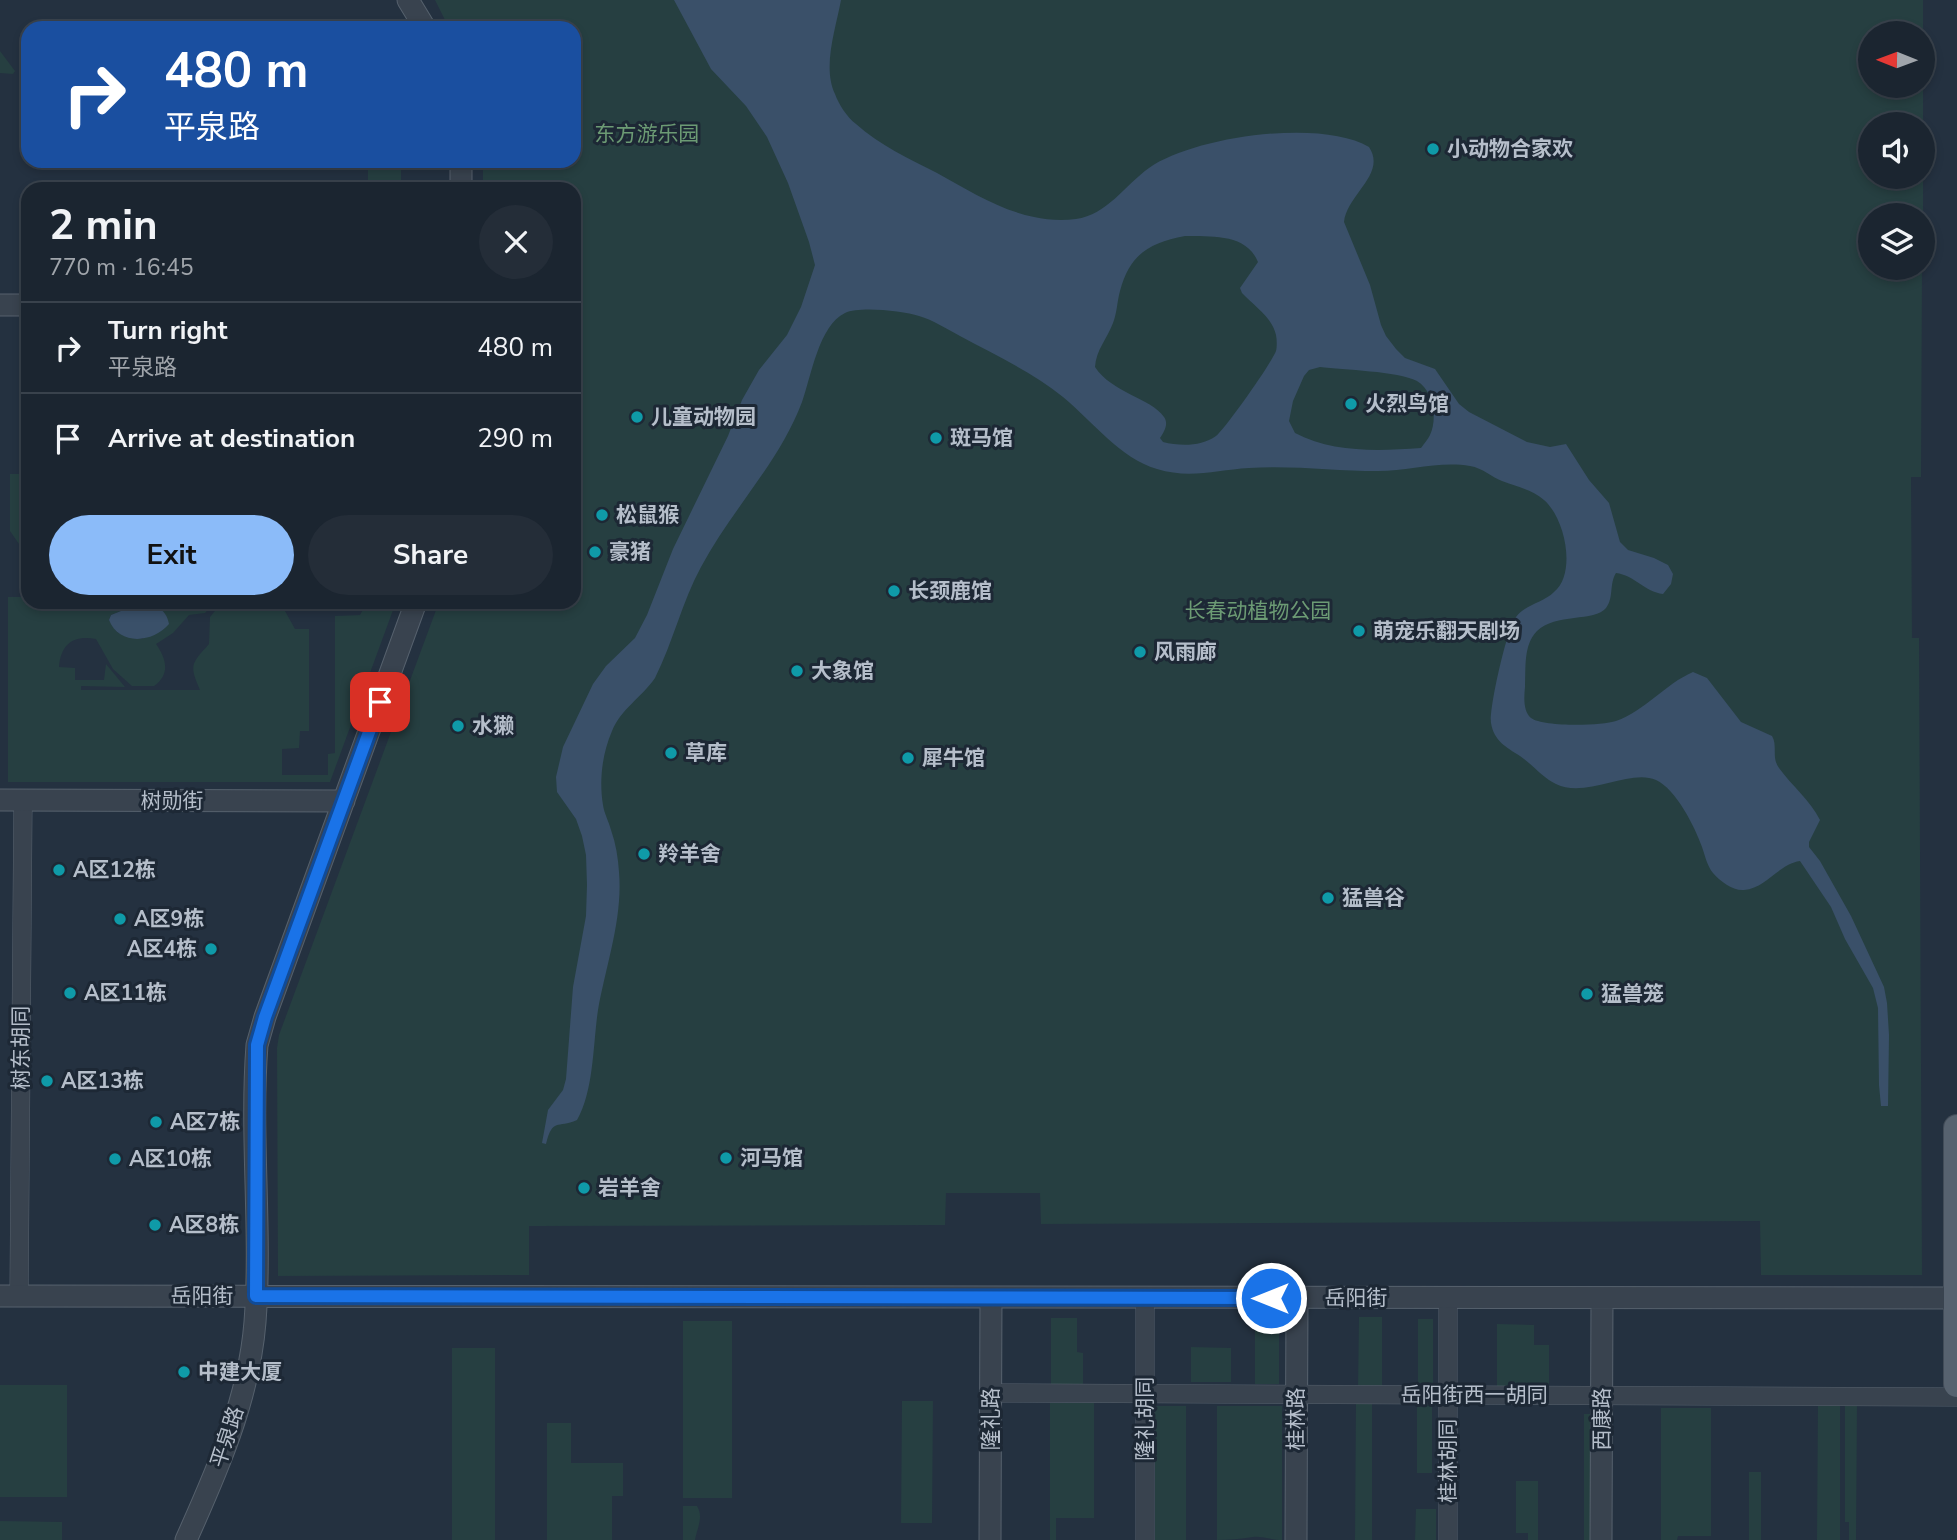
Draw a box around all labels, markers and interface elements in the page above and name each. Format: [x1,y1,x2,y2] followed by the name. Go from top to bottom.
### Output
[1858,21,1936,98] north arrow
[1858,21,1935,280] map controls
[164,37,308,104] text: 480 m
[49,49,140,140] icon: right
[164,106,260,149] text: 平泉路
[1858,112,1935,189] button: sound
[595,120,700,148] park label: 东方游乐园
[1447,135,1573,163] place label: 小动物合家欢
[1425,141,1441,157] marker: 小动物合家欢
[49,197,158,254] text: 2 min
[1858,203,1935,280] button: layers
[479,205,553,279] button: close
[49,252,194,283] text: 770 m · 16:45
[108,313,227,348] text: Turn right
[49,329,87,367] icon: right
[477,330,553,365] text: 480 m
[108,352,177,383] text: 平泉路
[1365,390,1449,418] place label: 火烈鸟馆
[1343,396,1359,412] marker: 火烈鸟馆
[651,403,756,431] place label: 儿童动物园
[629,409,645,425] marker: 儿童动物园
[49,420,87,458] icon: arrive
[108,421,355,456] text: Arrive at destination
[477,421,553,456] text: 290 m
[950,424,1013,452] place label: 斑马馆
[928,430,944,446] marker: 斑马馆
[616,501,679,529] place label: 松鼠猴
[594,507,610,523] marker: 松鼠猴
[49,515,294,595] button: Exit
[308,515,553,595] button: Share
[609,538,651,566] place label: 豪猪
[587,544,603,560] marker: 豪猪
[908,577,992,605] place label: 长颈鹿馆
[886,583,902,599] marker: 长颈鹿馆
[1185,597,1332,625] park label: 长春动植物公园
[1373,617,1520,645] place label: 萌宠乐翻天剧场
[1351,623,1367,639] marker: 萌宠乐翻天剧场
[1154,638,1217,666] place label: 风雨廊
[1132,644,1148,660] marker: 风雨廊
[811,657,874,685] place label: 大象馆
[789,663,805,679] marker: 大象馆
[350,672,410,732] pin
[361,683,399,721] icon: arrive
[472,712,514,740] place label: 水獭
[450,718,466,734] marker: 水獭
[685,739,727,767] place label: 草库
[922,744,985,772] place label: 犀牛馆
[663,745,679,761] marker: 草库
[900,750,916,766] marker: 犀牛馆
[141,787,204,815] street label: 树勋街
[658,840,721,868] place label: 羚羊舍
[636,846,652,862] marker: 羚羊舍
[73,856,156,884] place label: A区12栋
[51,862,67,878] marker: A区12栋
[1342,884,1405,912] place label: 猛兽谷
[1320,890,1336,906] marker: 猛兽谷
[134,905,204,933] place label: A区9栋
[112,911,128,927] marker: A区9栋
[127,935,197,963] place label: A区4栋
[203,941,219,957] marker: A区4栋
[84,979,167,1007] place label: A区11栋
[1601,980,1664,1008] place label: 猛兽笼
[62,985,78,1001] marker: A区11栋
[1579,986,1595,1002] marker: 猛兽笼
[7,1006,35,1090] street label: 树东胡同
[61,1067,144,1095] place label: A区13栋
[39,1073,55,1089] marker: A区13栋
[170,1108,240,1136] place label: A区7栋
[148,1114,164,1130] marker: A区7栋
[740,1144,803,1172] place label: 河马馆
[129,1145,212,1173] place label: A区10栋
[718,1150,734,1166] marker: 河马馆
[107,1151,123,1167] marker: A区10栋
[598,1174,661,1202] place label: 岩羊舍
[576,1180,592,1196] marker: 岩羊舍
[169,1211,239,1239] place label: A区8栋
[147,1217,163,1233] marker: A区8栋
[1234,1261,1308,1335] position arrow
[171,1282,234,1310] street label: 岳阳街
[1325,1284,1388,1312] street label: 岳阳街
[198,1358,282,1386] place label: 中建大厦
[176,1364,192,1380] marker: 中建大厦
[1131,1377,1159,1461] street label: 隆礼胡同
[1401,1381,1548,1409] street label: 岳阳街西一胡同
[977,1388,1005,1451] street label: 隆礼路
[1282,1388,1310,1451] street label: 桂林路
[1588,1388,1616,1451] street label: 西康路
[204,1403,250,1471] street label: 平泉路
[1434,1419,1462,1503] street label: 桂林胡同

